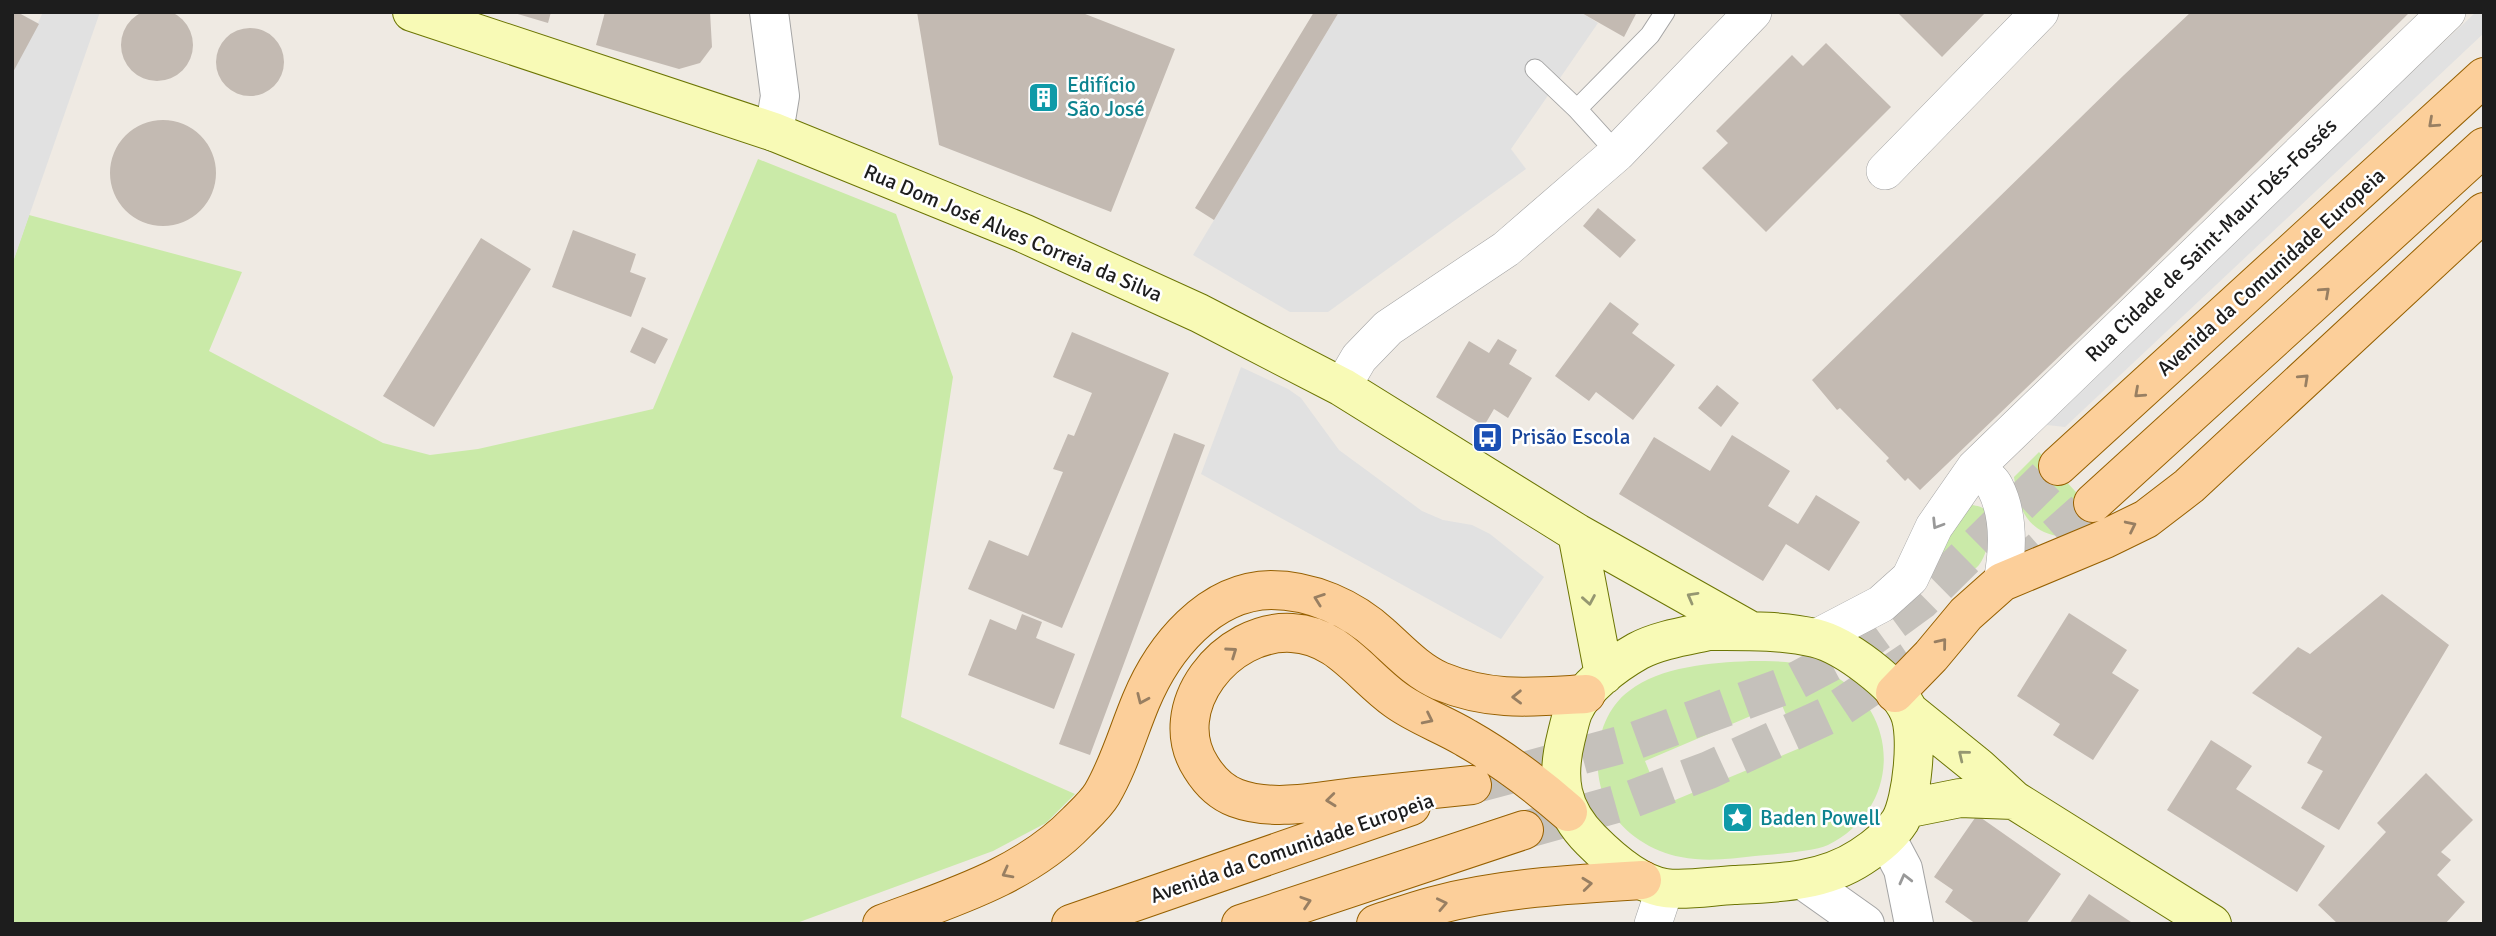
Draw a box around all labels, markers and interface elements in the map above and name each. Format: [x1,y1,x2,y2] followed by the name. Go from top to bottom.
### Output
[1067,72,1145,122] place label: Edifício São José
[1027,80,1061,114] building icon: Edifício São José
[2080,113,2342,367] street label: Rua Cidade de Saint-Maur-Dés-Fossés
[2428,115,2441,127] one-way arrow
[860,158,1166,308] street label: Rua Dom José Alves Correia da Silva
[2151,163,2391,381] street label: Avenida da Comunidade Europeia
[2317,288,2330,301] one-way arrow
[2296,375,2309,387] one-way arrow
[2134,384,2147,397] one-way arrow
[1471,420,1505,454] bus stop icon: Prisão Escola
[1511,424,1630,450] place label: Prisão Escola
[1932,517,1945,530] one-way arrow
[2124,520,2136,534] one-way arrow
[1687,592,1699,605] one-way arrow
[1313,593,1325,607] one-way arrow
[1581,594,1596,606] one-way arrow
[1933,639,1946,651] one-way arrow
[1224,648,1237,660] one-way arrow
[1512,689,1522,705] one-way arrow
[1137,693,1151,705] one-way arrow
[1421,711,1433,725] one-way arrow
[1959,750,1971,763] one-way arrow
[1147,787,1437,909] street label: Avenida da Comunidade Europeia
[1325,792,1336,807] one-way arrow
[1720,801,1754,835] place icon: Baden Powell
[1760,805,1881,831] place label: Baden Powell
[1002,865,1014,879] one-way arrow
[1899,873,1914,885] one-way arrow
[1581,876,1593,891] one-way arrow
[1299,896,1311,910] one-way arrow
[1435,898,1447,913] one-way arrow

